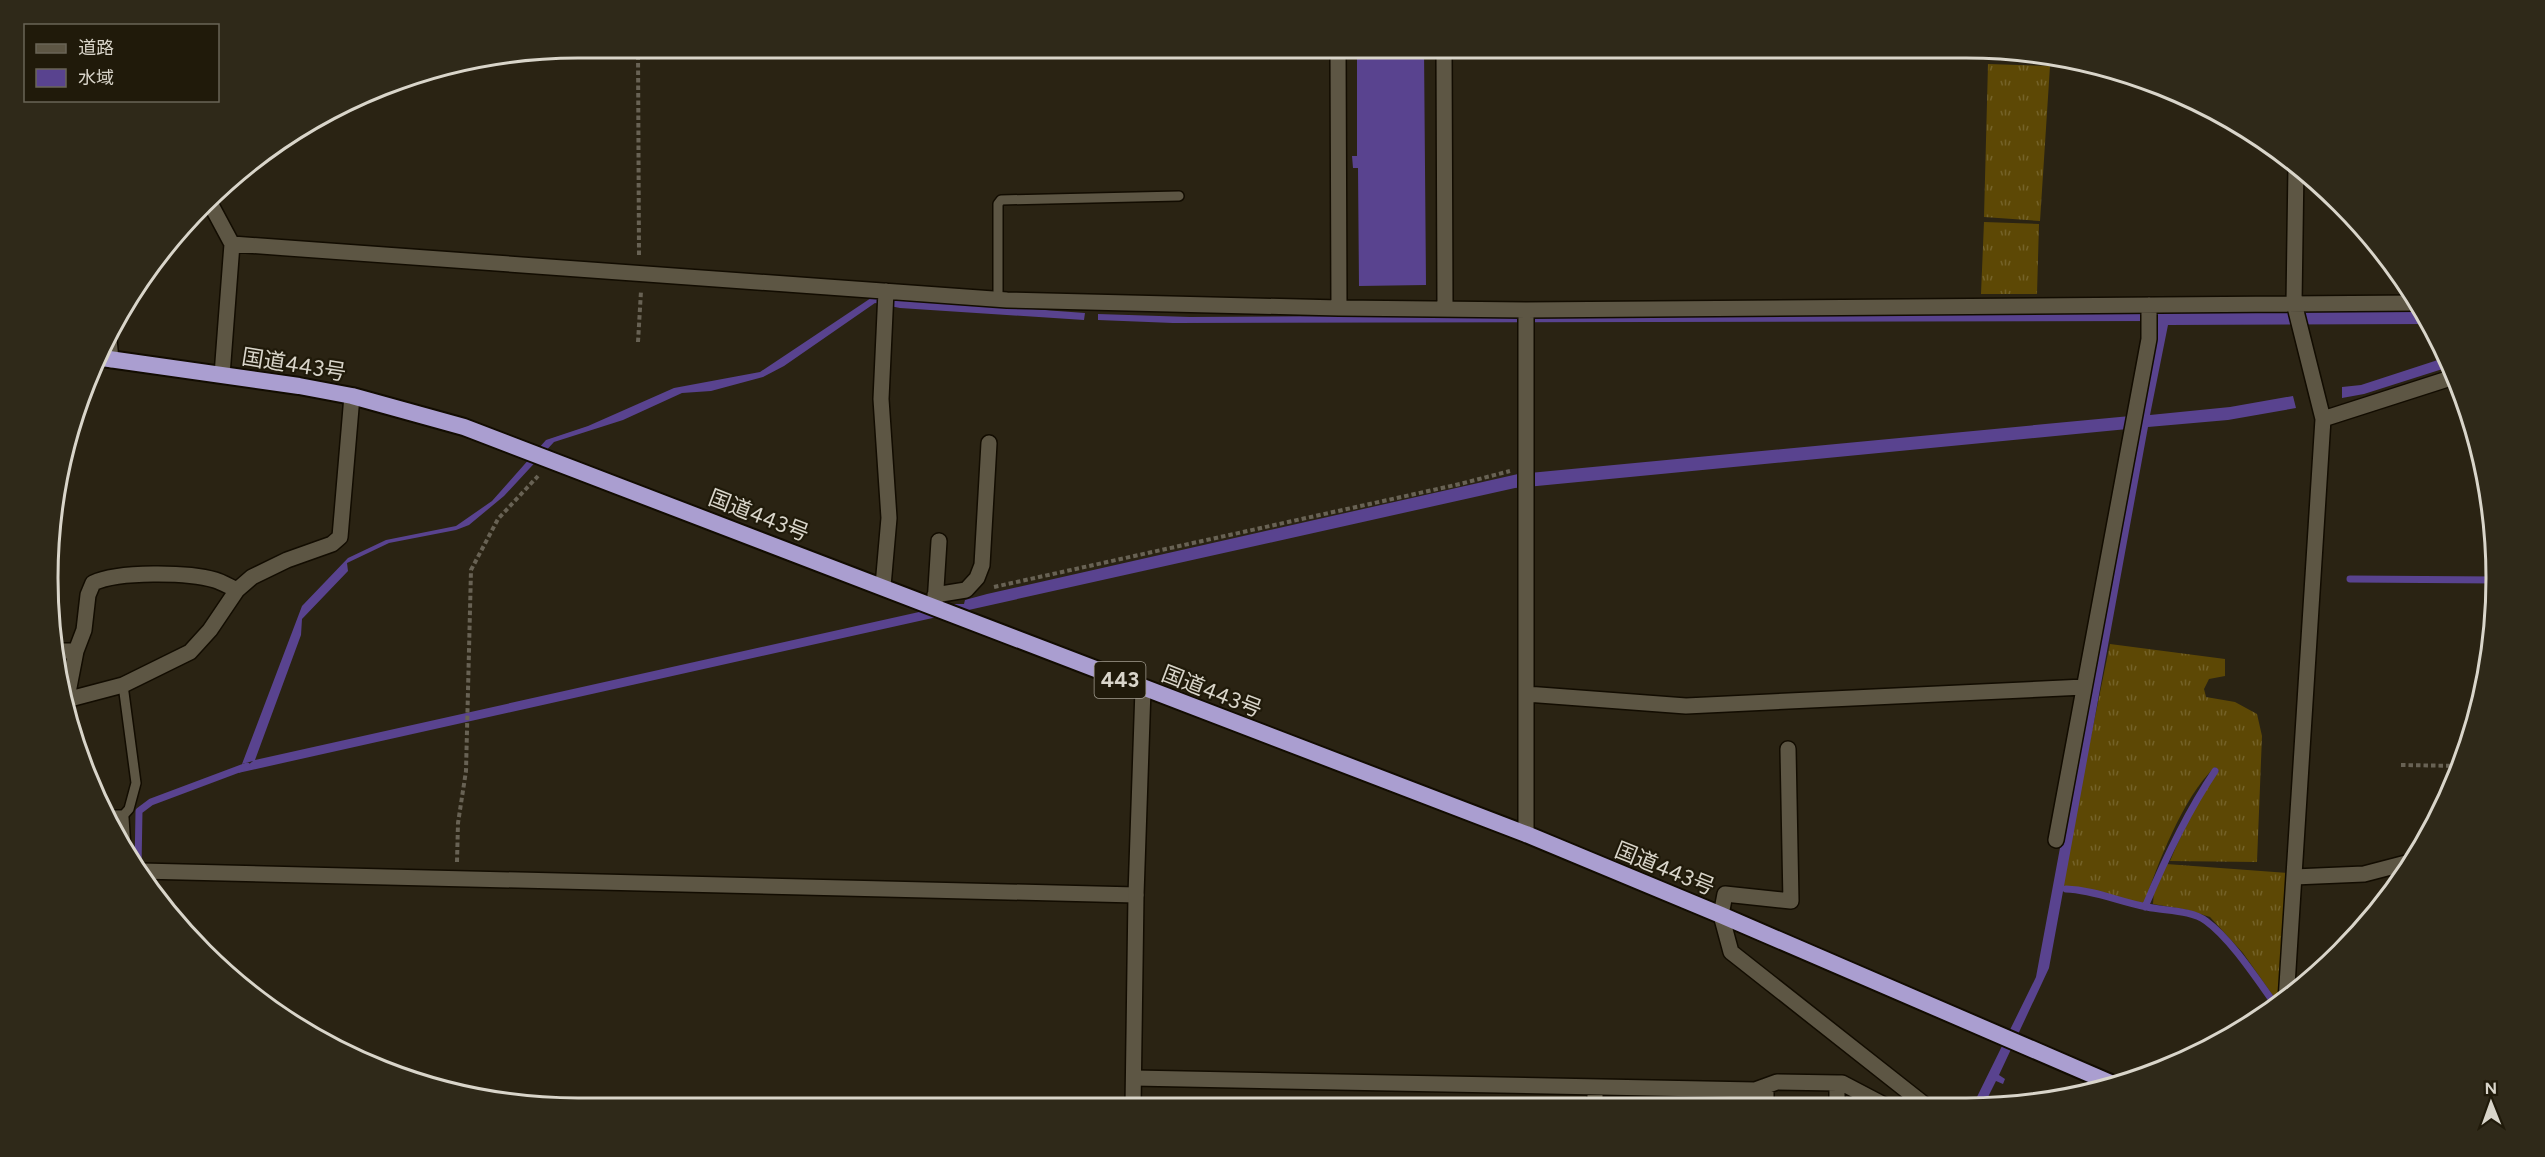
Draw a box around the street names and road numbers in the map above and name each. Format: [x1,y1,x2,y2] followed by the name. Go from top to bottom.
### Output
[240,343,348,386] street label: 国道443号
[705,484,813,547] street label: 国道443号
[1158,660,1266,723] street label: 国道443号
[1094,662,1146,698] road number: 443
[1611,836,1719,901] street label: 国道443号

